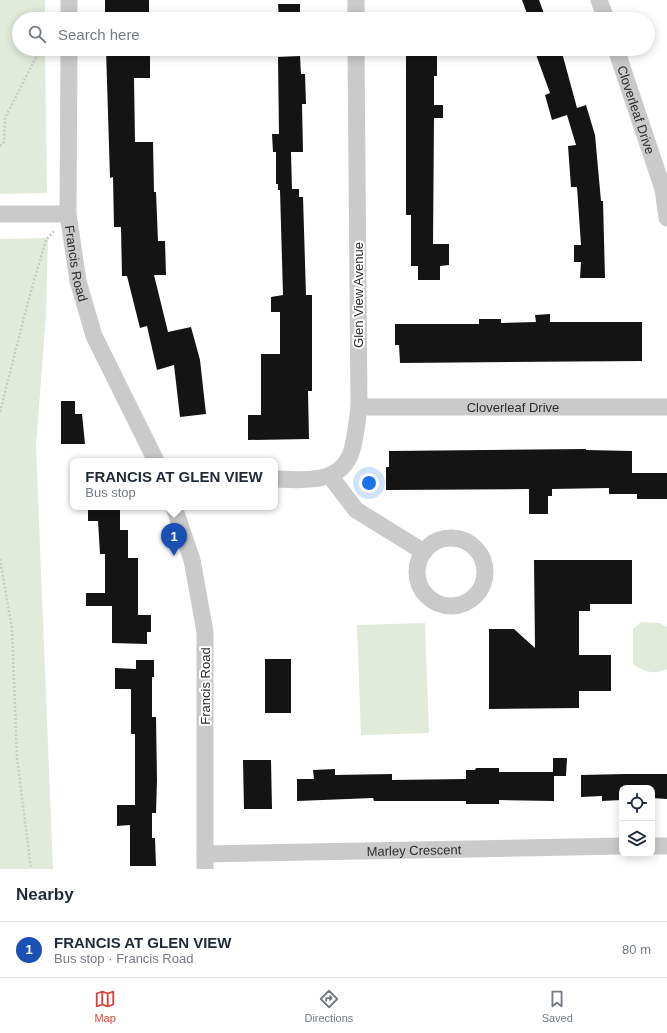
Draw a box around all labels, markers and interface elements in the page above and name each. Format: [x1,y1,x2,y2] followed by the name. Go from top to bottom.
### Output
[12,12,655,56] search box
[26,23,48,45] icon: search
[58,26,140,43] text: Search here
[615,63,658,156] street label: Cloverleaf Drive
[62,224,91,303] street label: Francis Road
[351,242,366,348] street label: Glen View Avenue
[467,400,559,415] street label: Cloverleaf Drive
[70,458,278,510] popup
[85,468,263,485] text: FRANCIS AT GLEN VIEW
[359,473,379,493] your location
[85,485,136,500] text: Bus stop
[161,523,187,556] pin: 1
[198,647,213,725] street label: Francis Road
[619,785,655,857] map controls
[619,785,655,821] button: locate
[619,821,655,857] button: layers
[366,842,462,858] street label: Marley Crescent
[16,885,74,904] text: Nearby
[54,934,232,951] text: FRANCIS AT GLEN VIEW
[25,942,33,957] text: 1
[622,942,651,957] text: 80 m
[54,951,193,966] text: Bus stop · Francis Road
[94,988,116,1024] tab: Map
[304,988,353,1024] tab: Directions
[542,988,573,1024] tab: Saved

